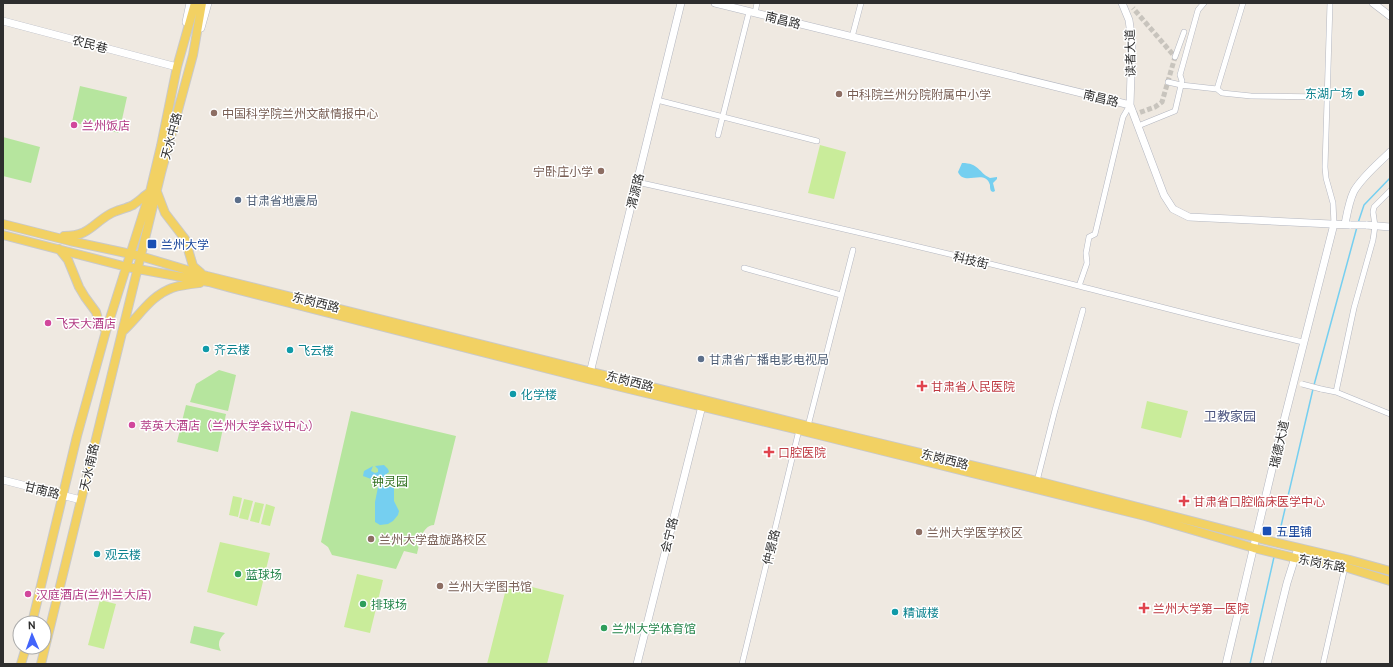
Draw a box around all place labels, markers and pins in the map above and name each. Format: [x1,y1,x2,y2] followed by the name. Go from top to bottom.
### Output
[1305,86,1353,101] place label: 东湖广场
[847,87,991,102] place label: 中科院兰州分院附属中小学
[1356,88,1366,98] marker: 东湖广场
[834,89,844,99] marker: 中科院兰州分院附属中小学
[222,106,378,121] place label: 中国科学院兰州文献情报中心
[209,108,219,118] marker: 中国科学院兰州文献情报中心
[82,118,130,133] place label: 兰州饭店
[69,120,79,130] marker: 兰州饭店
[533,164,593,179] place label: 宁卧庄小学
[596,166,606,176] marker: 宁卧庄小学
[246,193,318,208] place label: 甘肃省地震局
[233,195,243,205] marker: 甘肃省地震局
[161,237,209,252] place label: 兰州大学
[146,238,158,250] marker: 兰州大学
[56,316,116,331] place label: 飞天大酒店
[43,318,53,328] marker: 飞天大酒店
[214,342,250,357] place label: 齐云楼
[298,343,334,358] place label: 飞云楼
[201,344,211,354] marker: 齐云楼
[285,345,295,355] marker: 飞云楼
[709,352,829,367] place label: 甘肃省广播电影电视局
[696,354,706,364] marker: 甘肃省广播电影电视局
[931,379,1015,394] place label: 甘肃省人民医院
[916,380,928,392] marker: 甘肃省人民医院
[521,387,557,402] place label: 化学楼
[508,389,518,399] marker: 化学楼
[140,418,320,433] place label: 萃英大酒店（兰州大学会议中心）
[127,420,137,430] marker: 萃英大酒店（兰州大学会议中心）
[778,445,826,460] place label: 口腔医院
[763,446,775,458] marker: 口腔医院
[1193,494,1325,509] place label: 甘肃省口腔临床医学中心
[1178,495,1190,507] marker: 甘肃省口腔临床医学中心
[1276,524,1312,539] place label: 五里铺
[927,525,1023,540] place label: 兰州大学医学校区
[1261,525,1273,537] marker: 五里铺
[914,527,924,537] marker: 兰州大学医学校区
[379,532,487,547] place label: 兰州大学盘旋路校区
[366,534,376,544] marker: 兰州大学盘旋路校区
[105,547,141,562] place label: 观云楼
[92,549,102,559] marker: 观云楼
[246,567,282,582] place label: 蓝球场
[233,569,243,579] marker: 蓝球场
[448,579,532,594] place label: 兰州大学图书馆
[435,581,445,591] marker: 兰州大学图书馆
[36,587,152,602] place label: 汉庭酒店(兰州兰大店)
[23,589,33,599] marker: 汉庭酒店(兰州兰大店)
[371,597,407,612] place label: 排球场
[358,599,368,609] marker: 排球场
[1153,601,1249,616] place label: 兰州大学第一医院
[1138,602,1150,614] marker: 兰州大学第一医院
[903,605,939,620] place label: 精诚楼
[890,607,900,617] marker: 精诚楼
[612,621,696,636] place label: 兰州大学体育馆
[599,623,609,633] marker: 兰州大学体育馆

